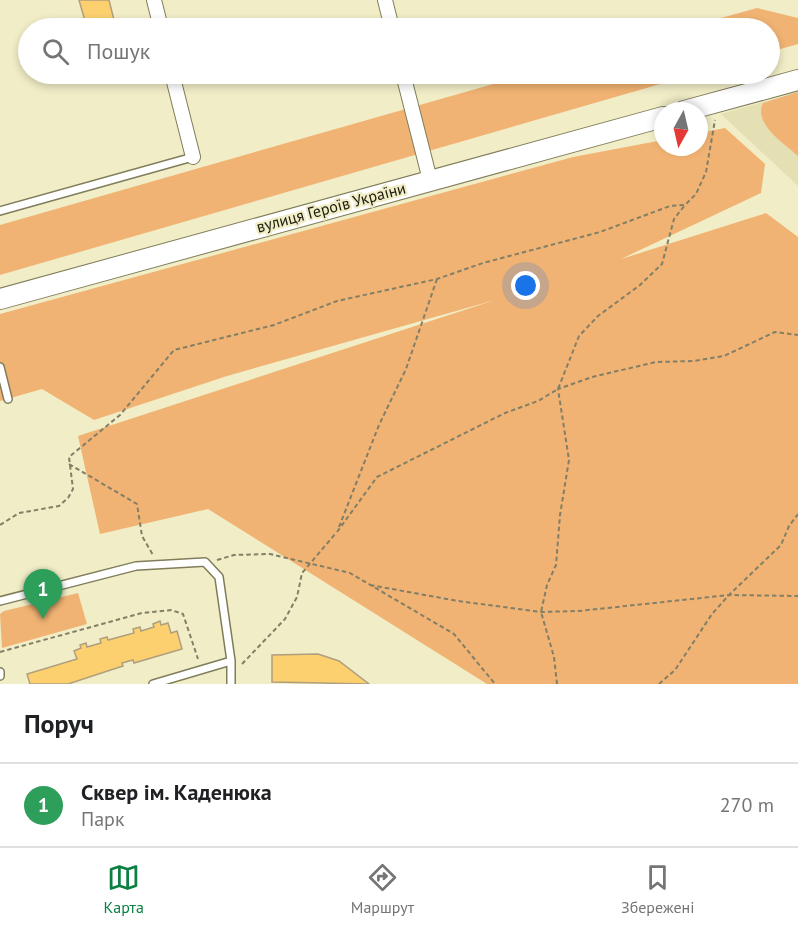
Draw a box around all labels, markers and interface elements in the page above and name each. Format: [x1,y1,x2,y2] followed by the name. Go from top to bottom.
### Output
[18,18,780,84] search box
[39,35,72,68] icon: search
[87,37,150,65] text: Пошук
[654,102,708,156] north arrow
[254,177,408,237] street label: вулиця Героїв України
[511,271,540,300] your location
[24,570,63,619] pin: 1
[24,707,94,740] text: Поруч
[81,778,272,806] text: Сквер ім. Каденюка
[38,792,49,818] text: 1
[720,792,774,818] text: 270 m
[81,806,124,832] text: Парк
[103,861,144,917] tab: Карта
[351,861,414,917] tab: Маршрут
[621,861,695,917] tab: Збережені

